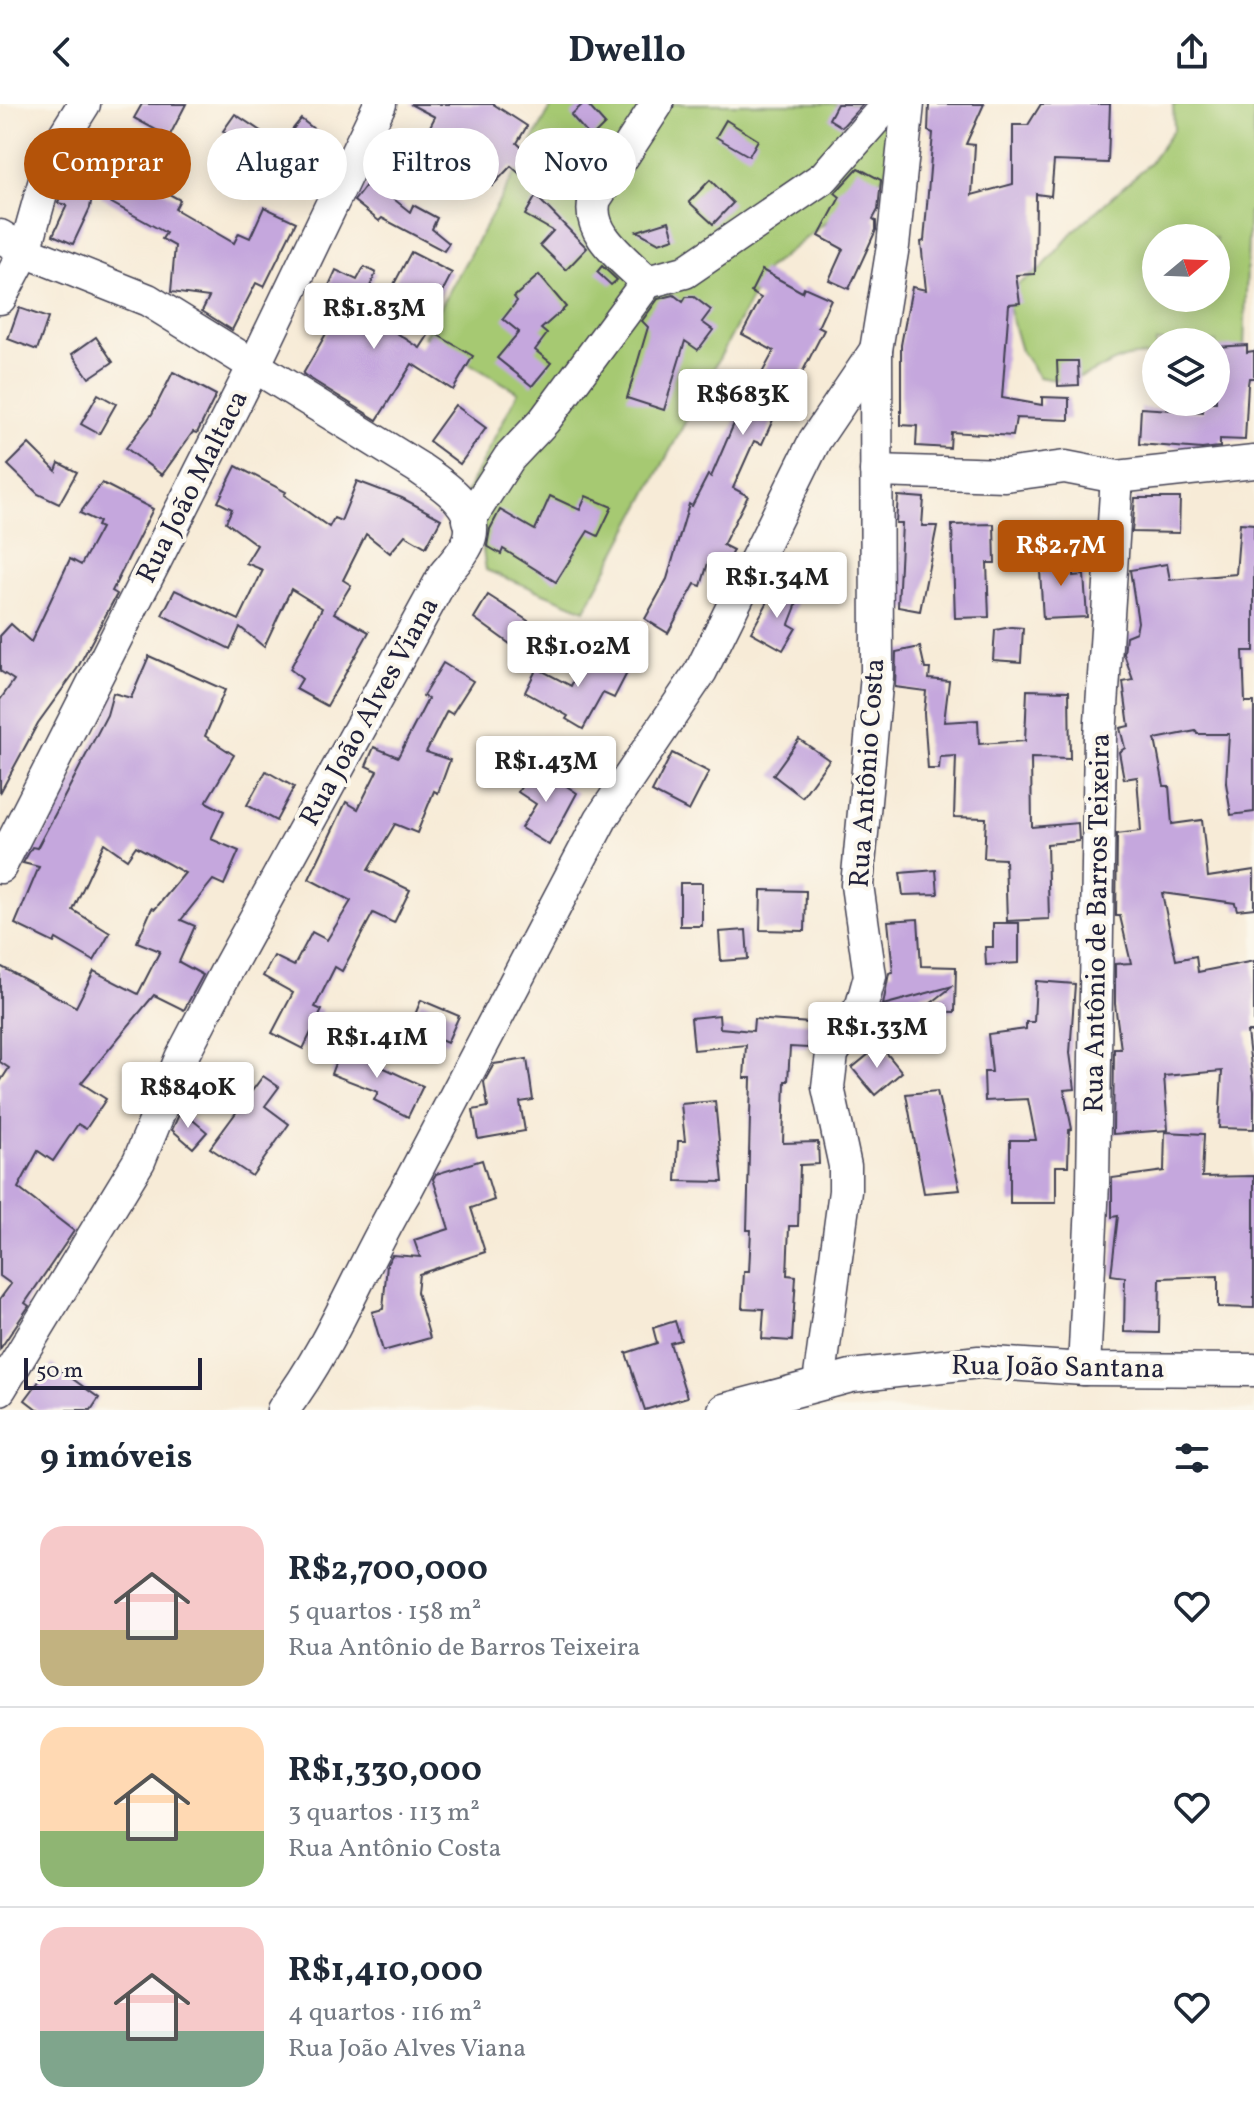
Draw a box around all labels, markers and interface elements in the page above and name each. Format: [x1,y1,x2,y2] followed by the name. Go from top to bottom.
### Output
[568,27,686,77] text: Dwello
[40,30,84,74] icon: back
[1170,30,1214,74] icon: share
[24,128,191,200] chip: Comprar
[207,128,347,200] chip: Alugar
[363,128,499,200] chip: Filtros
[515,128,636,200] chip: Novo
[1142,224,1230,312] north arrow
[1142,224,1230,416] map controls
[300,283,448,351] pin: R$1.83M
[322,291,426,327] text: R$1.83M
[1142,328,1230,416] button: layers
[678,369,808,437] pin: R$683K
[696,377,790,413] text: R$683K
[128,384,258,590] street label: Rua João Maltaca
[996,520,1126,588] pin: R$2.7M
[1016,528,1106,564] text: R$2.7M
[703,552,851,620] pin: R$1.34M
[725,560,829,596] text: R$1.34M
[291,590,449,834] street label: Rua João Alves Viana
[504,621,652,689] pin: R$1.02M
[525,629,631,665] text: R$1.02M
[841,657,895,889] street label: Rua Antônio Costa
[1075,733,1121,1113] street label: Rua Antônio de Barros Teixeira
[472,736,620,804] pin: R$1.43M
[494,744,598,780] text: R$1.43M
[803,1002,951,1070] pin: R$1.33M
[826,1010,928,1046] text: R$1.33M
[303,1012,451,1080] pin: R$1.41M
[326,1020,428,1056] text: R$1.41M
[123,1062,253,1130] pin: R$840K
[140,1070,236,1106] text: R$840K
[951,1347,1165,1389] street label: Rua João Santana
[24,1354,202,1390] scale bar
[36,1356,83,1387] text: 50 m
[40,1435,192,1482] text: 9 imóveis
[1170,1436,1214,1480] icon: filters
[288,1547,488,1594] text: R$2,700,000
[104,1558,200,1654] icon: home
[1170,1584,1214,1628] icon: heart
[288,1594,481,1630] text: 5 quartos · 158 m²
[288,1630,641,1666] text: Rua Antônio de Barros Teixeira
[288,1748,482,1795] text: R$1,330,000
[104,1759,200,1855] icon: home
[1170,1785,1214,1829] icon: heart
[288,1795,480,1831] text: 3 quartos · 113 m²
[288,1831,502,1867] text: Rua Antônio Costa
[288,1948,483,1995] text: R$1,410,000
[104,1959,200,2055] icon: home
[1170,1985,1214,2029] icon: heart
[288,1995,482,2031] text: 4 quartos · 116 m²
[288,2031,526,2067] text: Rua João Alves Viana

